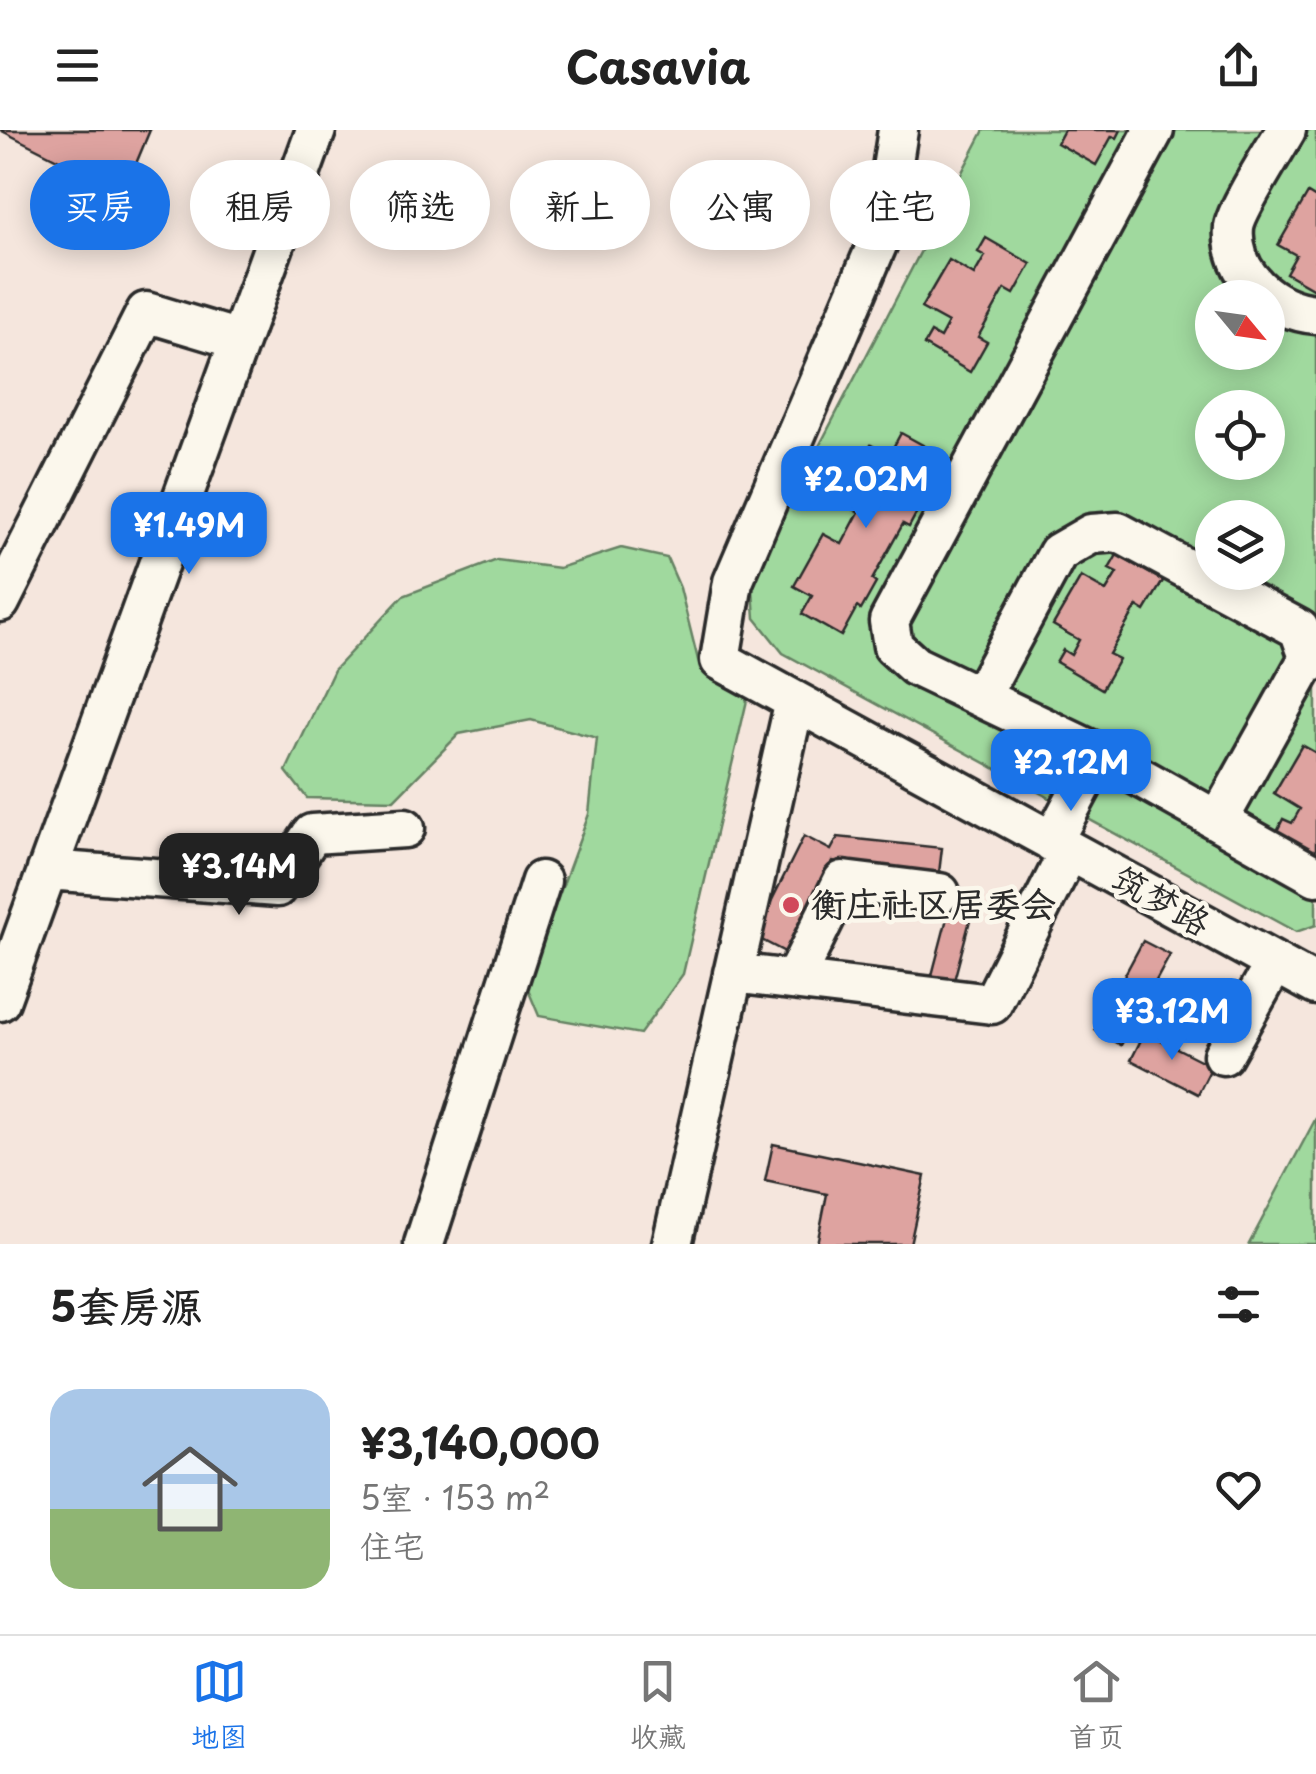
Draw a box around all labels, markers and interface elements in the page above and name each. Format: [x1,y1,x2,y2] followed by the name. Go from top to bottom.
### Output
[566,31,750,99] text: Casavia
[50,38,105,93] icon: menu
[1211,38,1266,93] icon: share
[30,160,170,250] chip: 买房
[190,160,330,250] chip: 租房
[350,160,490,250] chip: 筛选
[510,160,650,250] chip: 新上
[670,160,810,250] chip: 公寓
[830,160,970,250] chip: 住宅
[1195,280,1285,370] north arrow
[1195,280,1285,590] map controls
[1195,390,1285,480] button: locate
[785,446,947,531] pin: ¥2.02M
[803,454,929,502] text: ¥2.02M
[108,492,270,577] pin: ¥1.49M
[133,500,245,548] text: ¥1.49M
[1195,500,1285,590] button: layers
[990,729,1152,814] pin: ¥2.12M
[1013,737,1129,785] text: ¥2.12M
[158,833,320,918] pin: ¥3.14M
[181,841,297,889] text: ¥3.14M
[1103,850,1221,947] street label: 筑梦路
[811,876,1056,929] place label: 衡庄社区居委会
[780,894,802,916] marker: 衡庄社区居委会
[1091,978,1253,1063] pin: ¥3.12M
[1115,986,1229,1034] text: ¥3.12M
[50,1273,203,1336] text: 5套房源
[1211,1277,1266,1332] icon: filters
[360,1410,600,1473] text: ¥3,140,000
[130,1429,250,1549] icon: home
[1211,1462,1266,1517] icon: heart
[360,1473,550,1521] text: 5室 · 153 m²
[360,1521,424,1569] text: 住宅
[191,1654,247,1757] tab: 地图
[630,1654,686,1757] tab: 收藏
[1069,1654,1125,1757] tab: 首页

